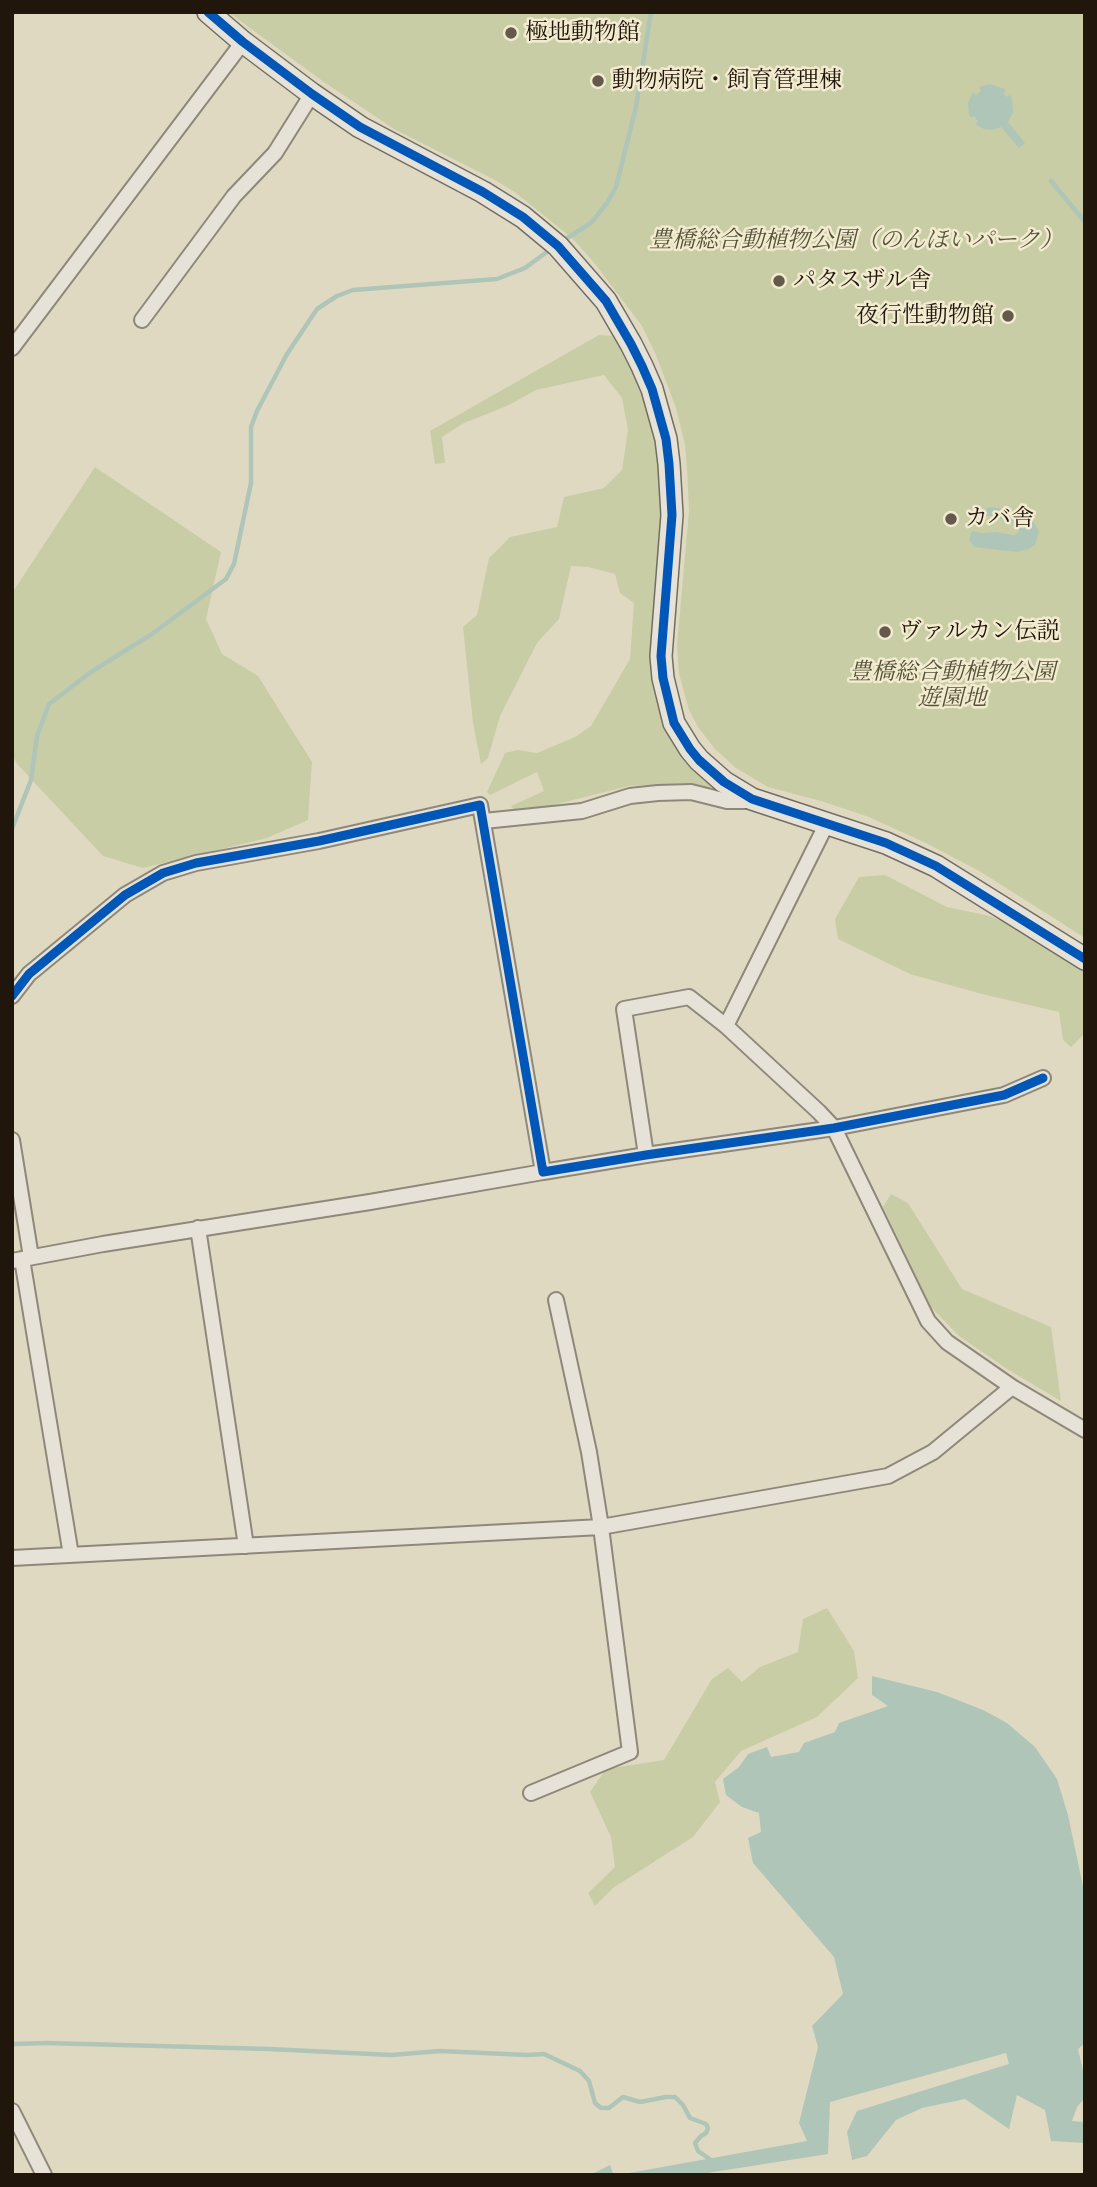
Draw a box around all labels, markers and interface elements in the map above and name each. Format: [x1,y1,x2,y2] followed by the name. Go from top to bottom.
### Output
[525,19,640,47] place label: 極地動物館
[503,25,519,41] marker: 極地動物館
[612,67,842,95] place label: 動物病院・飼育管理棟
[590,73,606,89] marker: 動物病院・飼育管理棟
[649,227,1063,255] park label: 豊橋総合動植物公園（のんほいパーク）
[793,267,931,295] place label: パタスザル舎
[771,273,787,289] marker: パタスザル舎
[856,302,994,330] place label: 夜行性動物館
[1000,308,1016,324] marker: 夜行性動物館
[965,505,1034,533] place label: カバ舎
[943,511,959,527] marker: カバ舎
[899,618,1060,646] place label: ヴァルカン伝説
[877,624,893,640] marker: ヴァルカン伝説
[849,659,1055,713] park label: 豊橋総合動植物公園 遊園地

